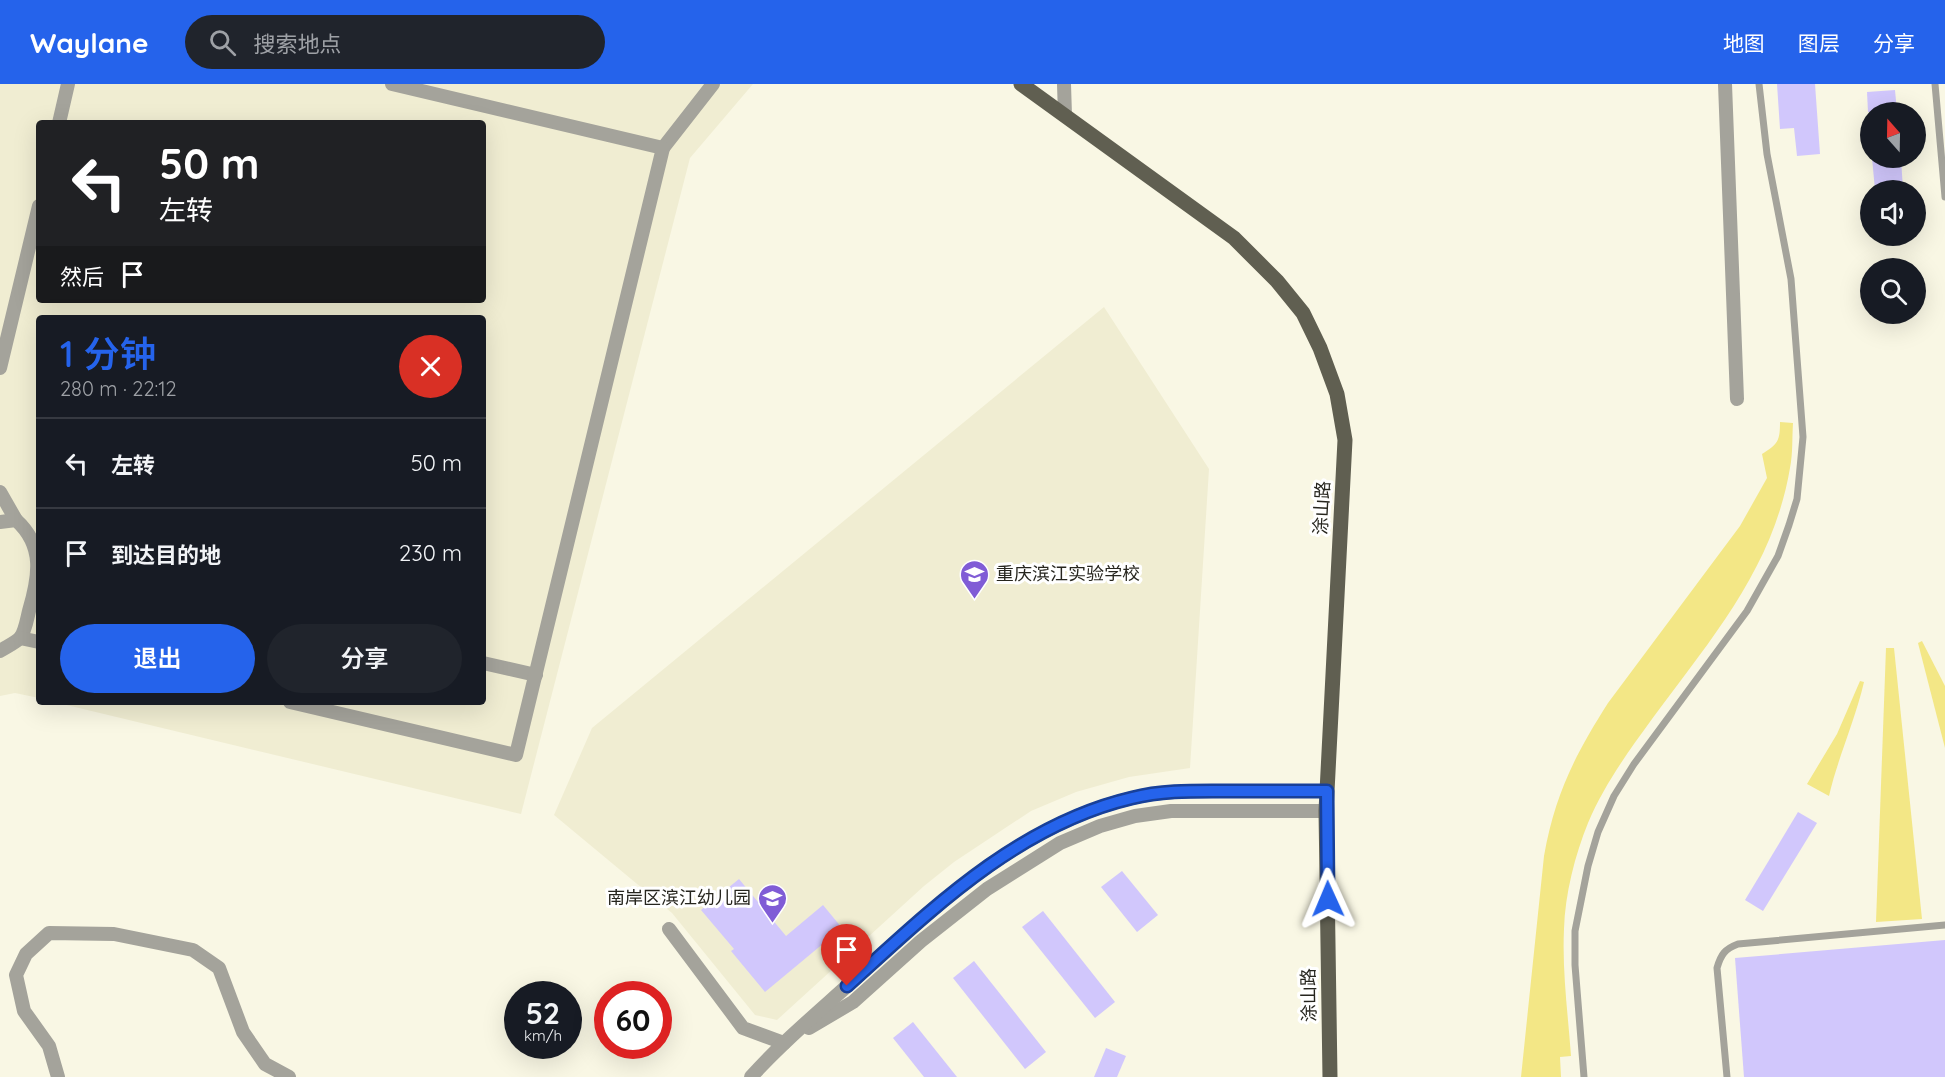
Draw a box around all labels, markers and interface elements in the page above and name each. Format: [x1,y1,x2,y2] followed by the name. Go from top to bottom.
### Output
[185,15,605,69] search box
[30,25,149,60] text: Waylane
[206,26,239,59] icon: search
[254,30,342,58] text: 搜索地点
[1723,30,1765,56] text: 地图
[1798,30,1840,56] text: 图层
[1873,30,1915,56] text: 分享
[1860,102,1926,168] north arrow
[1860,102,1926,324] map controls
[159,137,259,190] text: 50 m
[60,144,138,222] icon: left
[1860,180,1926,246] button: sound
[159,193,213,227] text: 左转
[116,258,149,291] icon: arrive
[1860,258,1926,324] button: search
[60,263,104,291] text: 然后
[60,331,156,376] text: 1 分钟
[399,335,462,398] button: close
[60,376,177,401] text: 280 m · 22:12
[60,447,93,480] icon: left
[411,449,462,477] text: 50 m
[111,451,155,479] text: 左转
[1309,480,1334,536] street label: 涂山路
[60,537,93,570] icon: arrive
[399,539,462,567] text: 230 m
[111,541,221,569] text: 到达目的地
[959,558,991,600] school or university icon: 重庆滨江实验学校
[996,562,1140,585] place label: 重庆滨江实验学校
[60,624,255,693] button: 退出
[267,624,462,693] button: 分享
[1296,867,1360,931] position arrow
[756,882,788,924] school or university icon: 南岸区滨江幼儿园
[607,886,751,909] place label: 南岸区滨江幼儿园
[821,924,872,986] pin
[830,933,863,966] icon: arrive
[1297,968,1320,1022] street label: 涂山路
[594,981,672,1059] speed limit sign: 60
[526,994,560,1032] text: 52
[524,1026,562,1045] text: km/h

